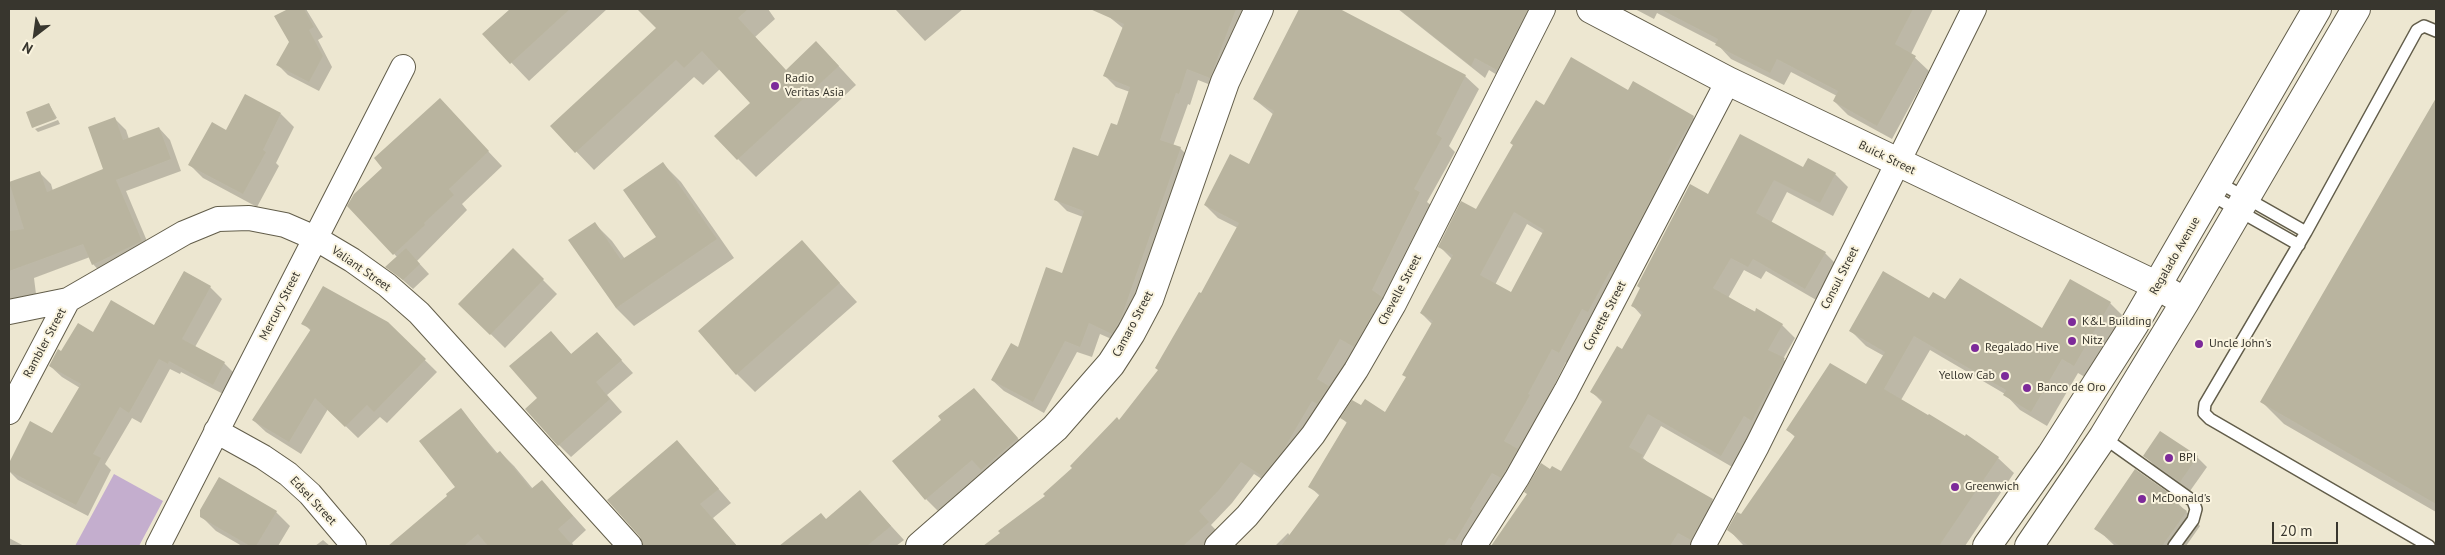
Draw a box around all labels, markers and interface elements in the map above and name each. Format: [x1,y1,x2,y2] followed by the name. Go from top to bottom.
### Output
[10,10,60,60] north arrow
[19,38,36,58] text: N
[785,72,844,100] place label: Radio Veritas Asia
[769,80,781,92] marker: Radio Veritas Asia
[1856,138,1918,178] street label: Buick Street
[2147,214,2203,298] street label: Regalado Avenue
[328,243,394,295] street label: Valiant Street
[1818,244,1862,312] street label: Consul Street
[1375,252,1425,328] street label: Chevelle Street
[257,269,303,343] street label: Mercury Street
[1581,279,1629,353] street label: Corvette Street
[1110,289,1156,359] street label: Camaro Street
[21,306,69,380] street label: Rambler Street
[2082,315,2151,329] place label: K&L Building
[2066,316,2078,328] marker: K&L Building
[2082,334,2103,348] place label: Nitz
[2066,335,2078,347] marker: Nitz
[2209,337,2272,351] place label: Uncle John's
[2193,338,2205,350] marker: Uncle John's
[1985,341,2058,355] place label: Regalado Hive
[1969,342,1981,354] marker: Regalado Hive
[1939,369,1995,383] place label: Yellow Cab
[1999,370,2011,382] marker: Yellow Cab
[2037,381,2106,395] place label: Banco de Oro
[2021,382,2033,394] marker: Banco de Oro
[2179,451,2196,465] place label: BPI
[2163,452,2175,464] marker: BPI
[287,474,339,528] street label: Edsel Street
[1965,480,2019,494] place label: Greenwich
[1949,481,1961,493] marker: Greenwich
[2152,492,2211,506] place label: McDonald's
[2136,493,2148,505] marker: McDonald's
[2275,512,2341,544] scale bar
[2280,521,2313,540] text: 20 m

